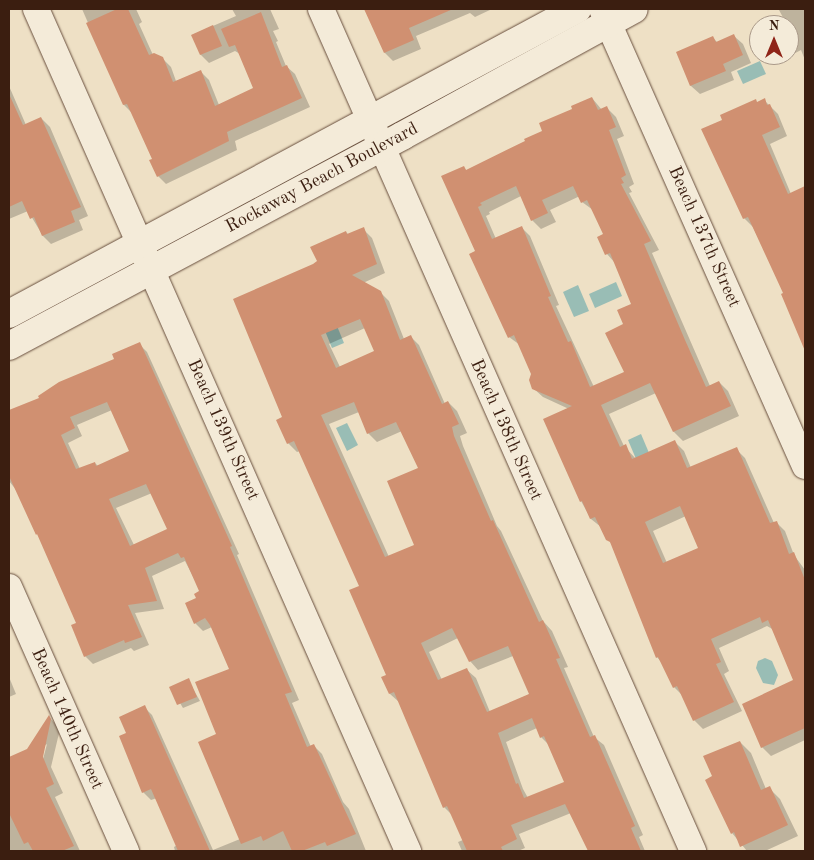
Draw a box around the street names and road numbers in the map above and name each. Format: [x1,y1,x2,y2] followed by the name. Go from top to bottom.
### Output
[222,118,422,238] street label: Rockaway Beach Boulevard
[663,163,745,311] street label: Beach 137th Street
[182,356,264,504] street label: Beach 139th Street
[465,356,547,504] street label: Beach 138th Street
[26,645,108,793] street label: Beach 140th Street

